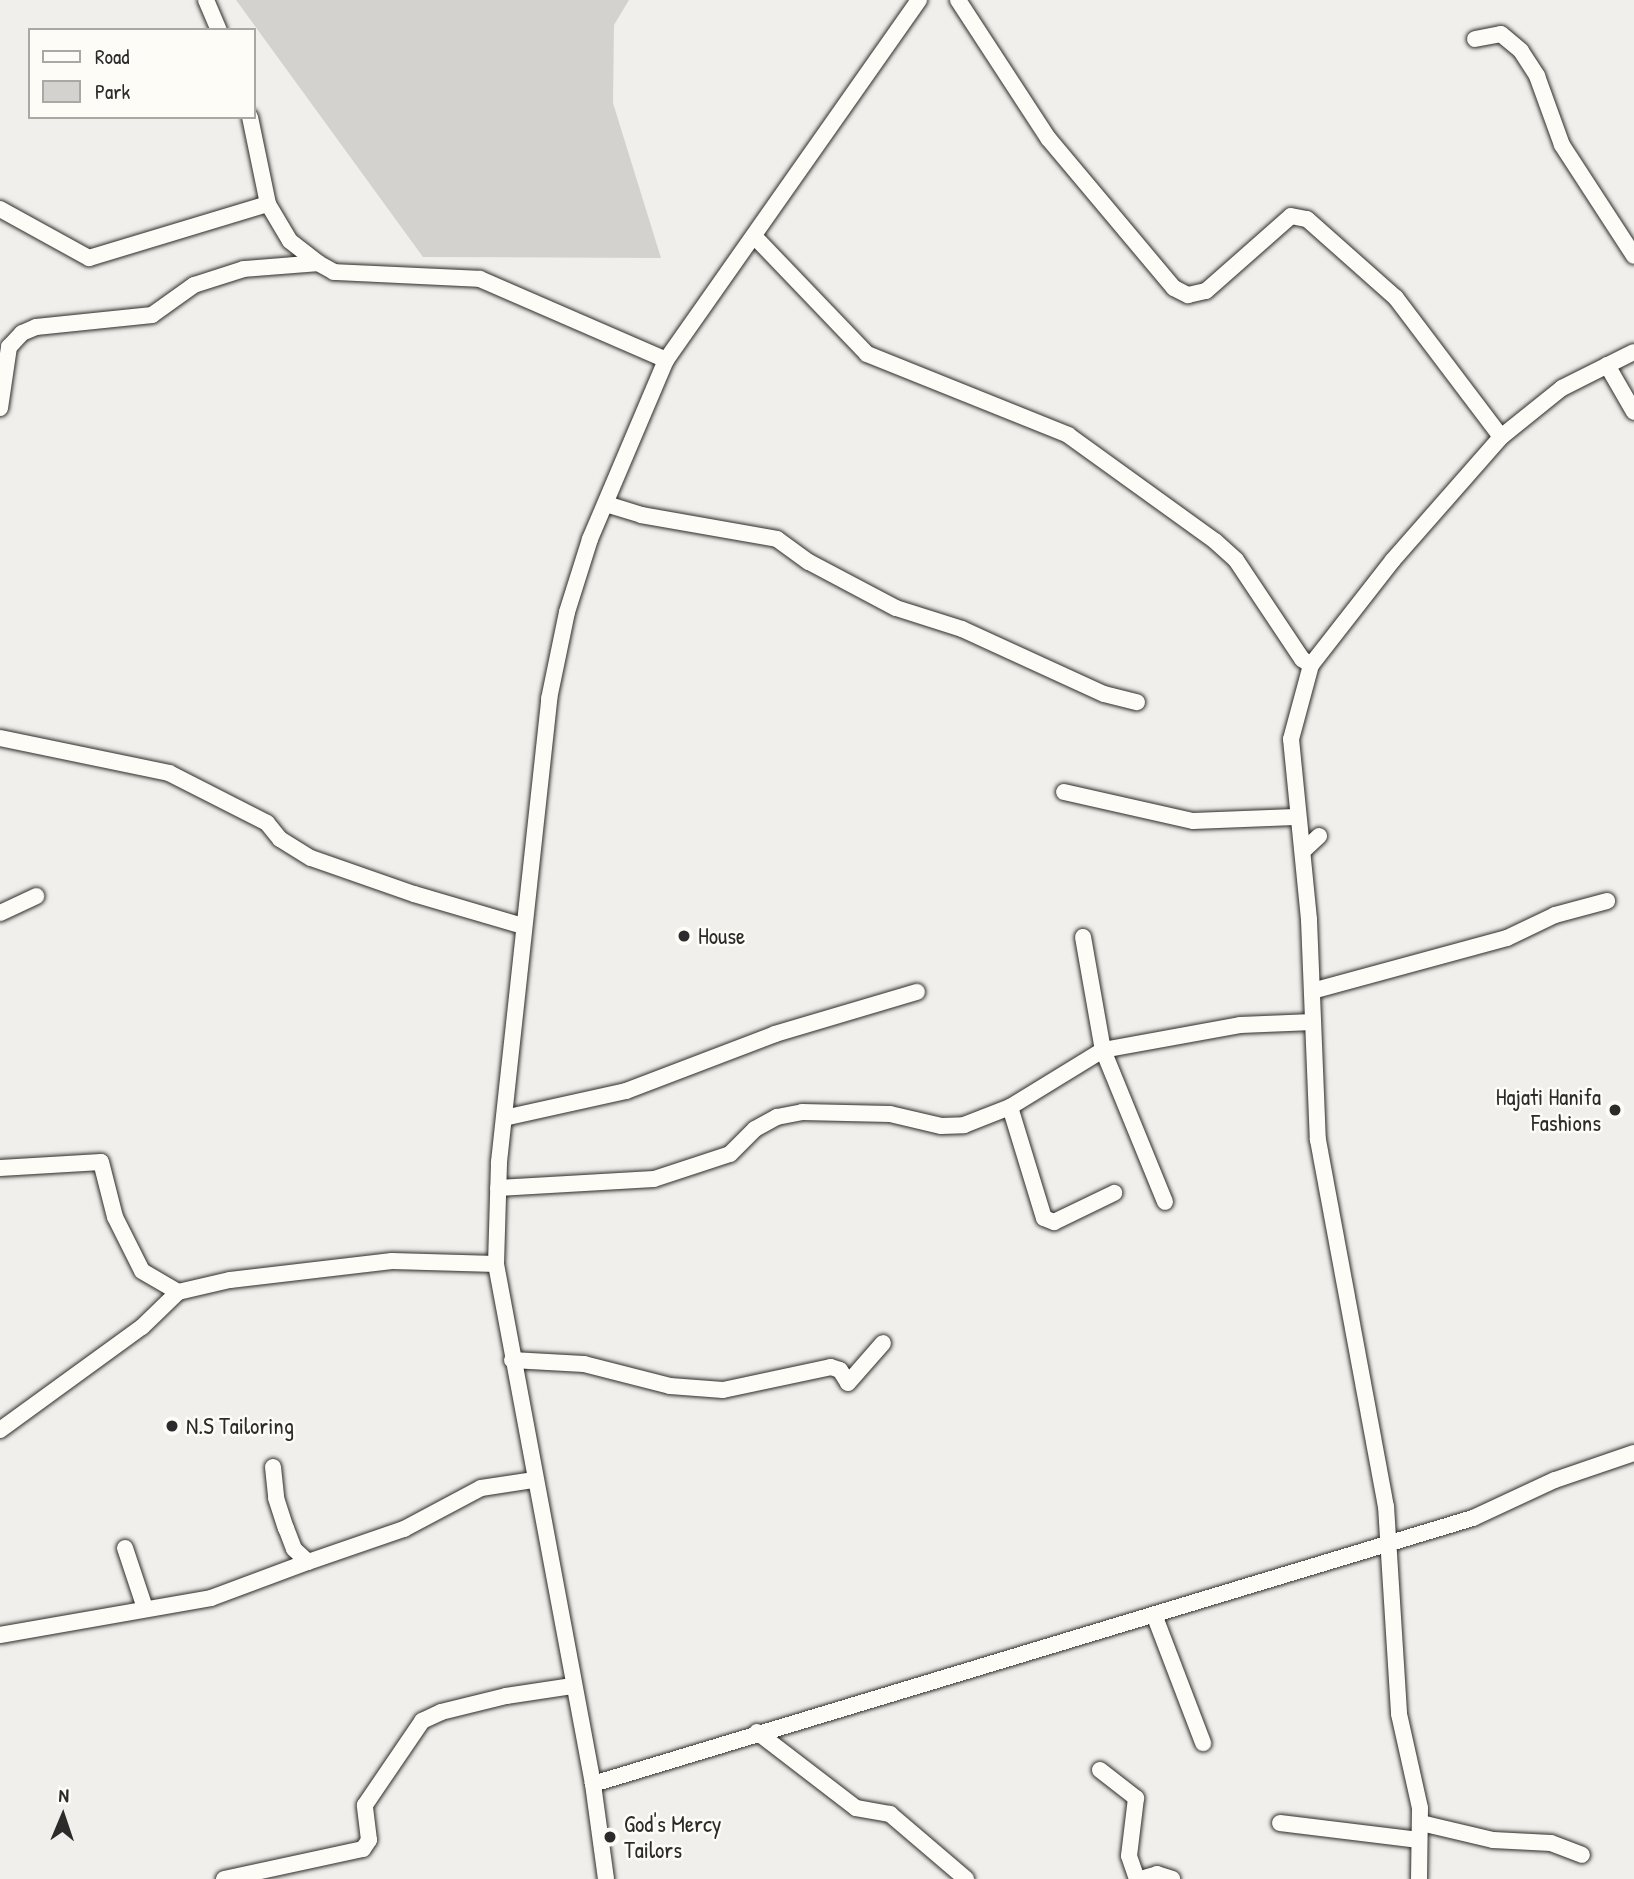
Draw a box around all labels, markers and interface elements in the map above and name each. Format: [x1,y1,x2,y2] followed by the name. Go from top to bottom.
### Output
[28,28,256,119] legend
[95,42,129,71] text: Road
[95,77,130,106] text: Park
[698,922,745,950] place label: House
[676,928,692,944] marker: House
[1496,1083,1601,1137] place label: Hajati Hanifa Fashions
[1607,1102,1623,1118] marker: Hajati Hanifa Fashions
[186,1412,294,1440] place label: N.S Tailoring
[164,1418,180,1434] marker: N.S Tailoring
[28,1781,98,1851] north arrow
[58,1782,69,1808] text: N
[624,1810,722,1864] place label: God's Mercy Tailors
[602,1829,618,1845] marker: God's Mercy Tailors

